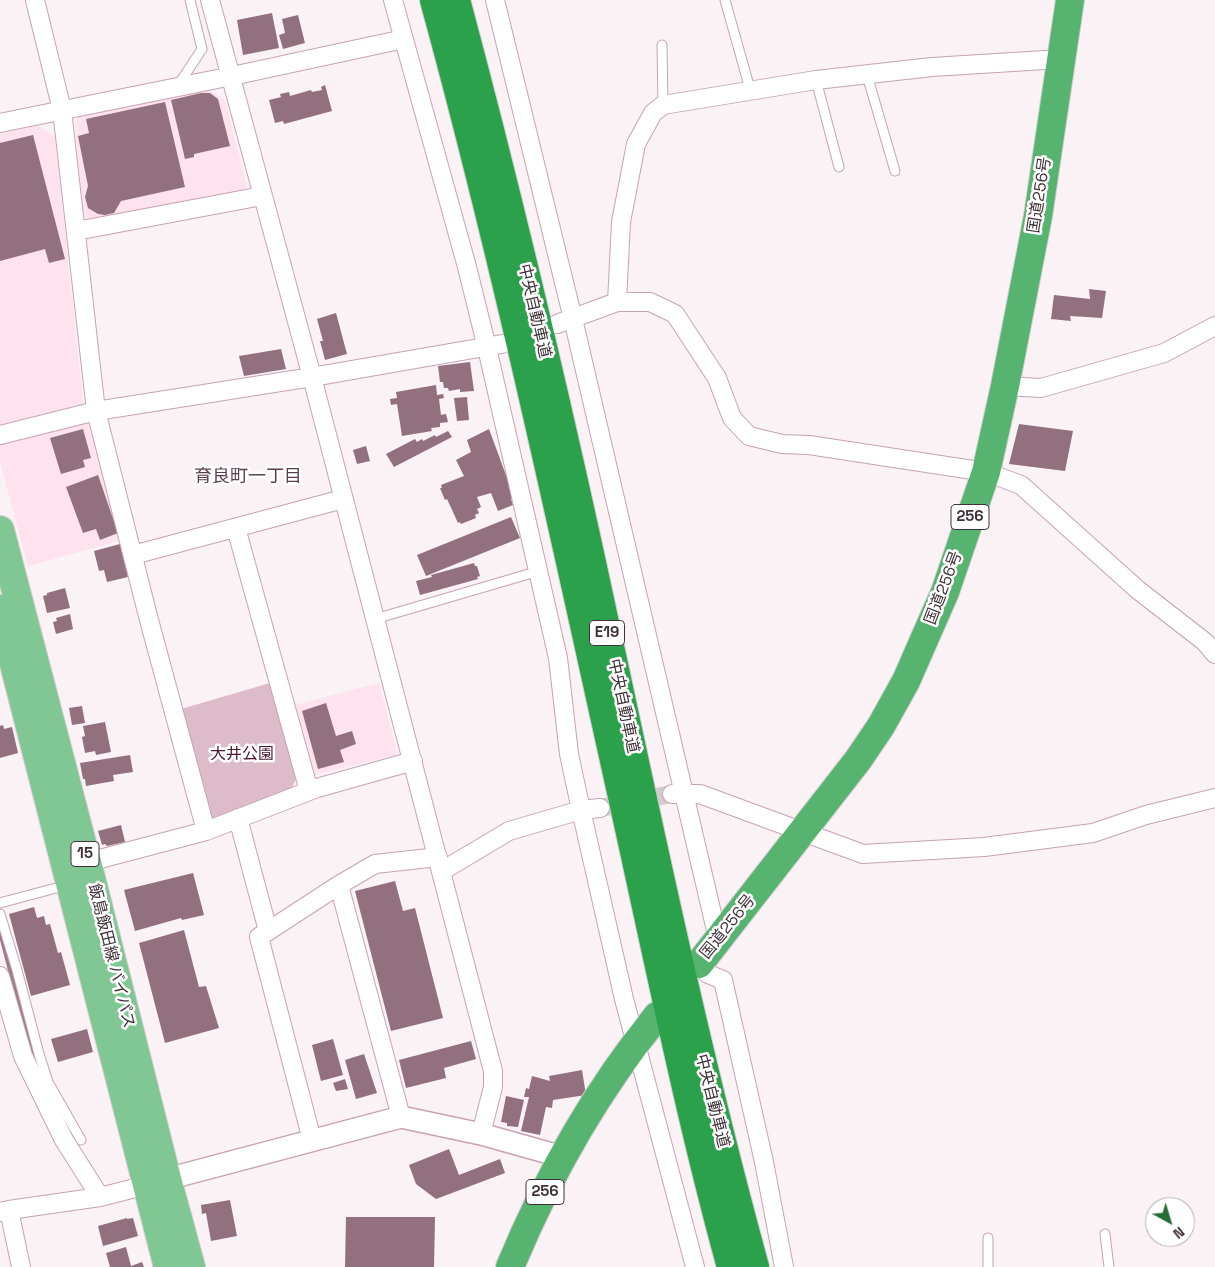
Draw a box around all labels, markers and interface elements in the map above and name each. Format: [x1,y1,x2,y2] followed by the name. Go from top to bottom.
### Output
[1024,155,1056,235] street label: 国道256号
[514,262,554,360] street label: 中央自動車道
[194,466,302,488] district label: 育良町一丁目
[951,504,989,530] road number: 256
[921,549,967,627] street label: 国道256号
[590,620,624,646] road number: E19
[604,657,642,755] street label: 中央自動車道
[210,745,274,765] park label: 大井公園
[71,842,99,866] road number: 15
[84,882,138,1030] street label: 飯島飯田線 バイパス
[696,891,760,963] street label: 国道256号
[691,1052,733,1150] street label: 中央自動車道
[526,1180,564,1204] road number: 256
[1145,1197,1195,1247] north arrow
[1170,1223,1188,1243] text: N

